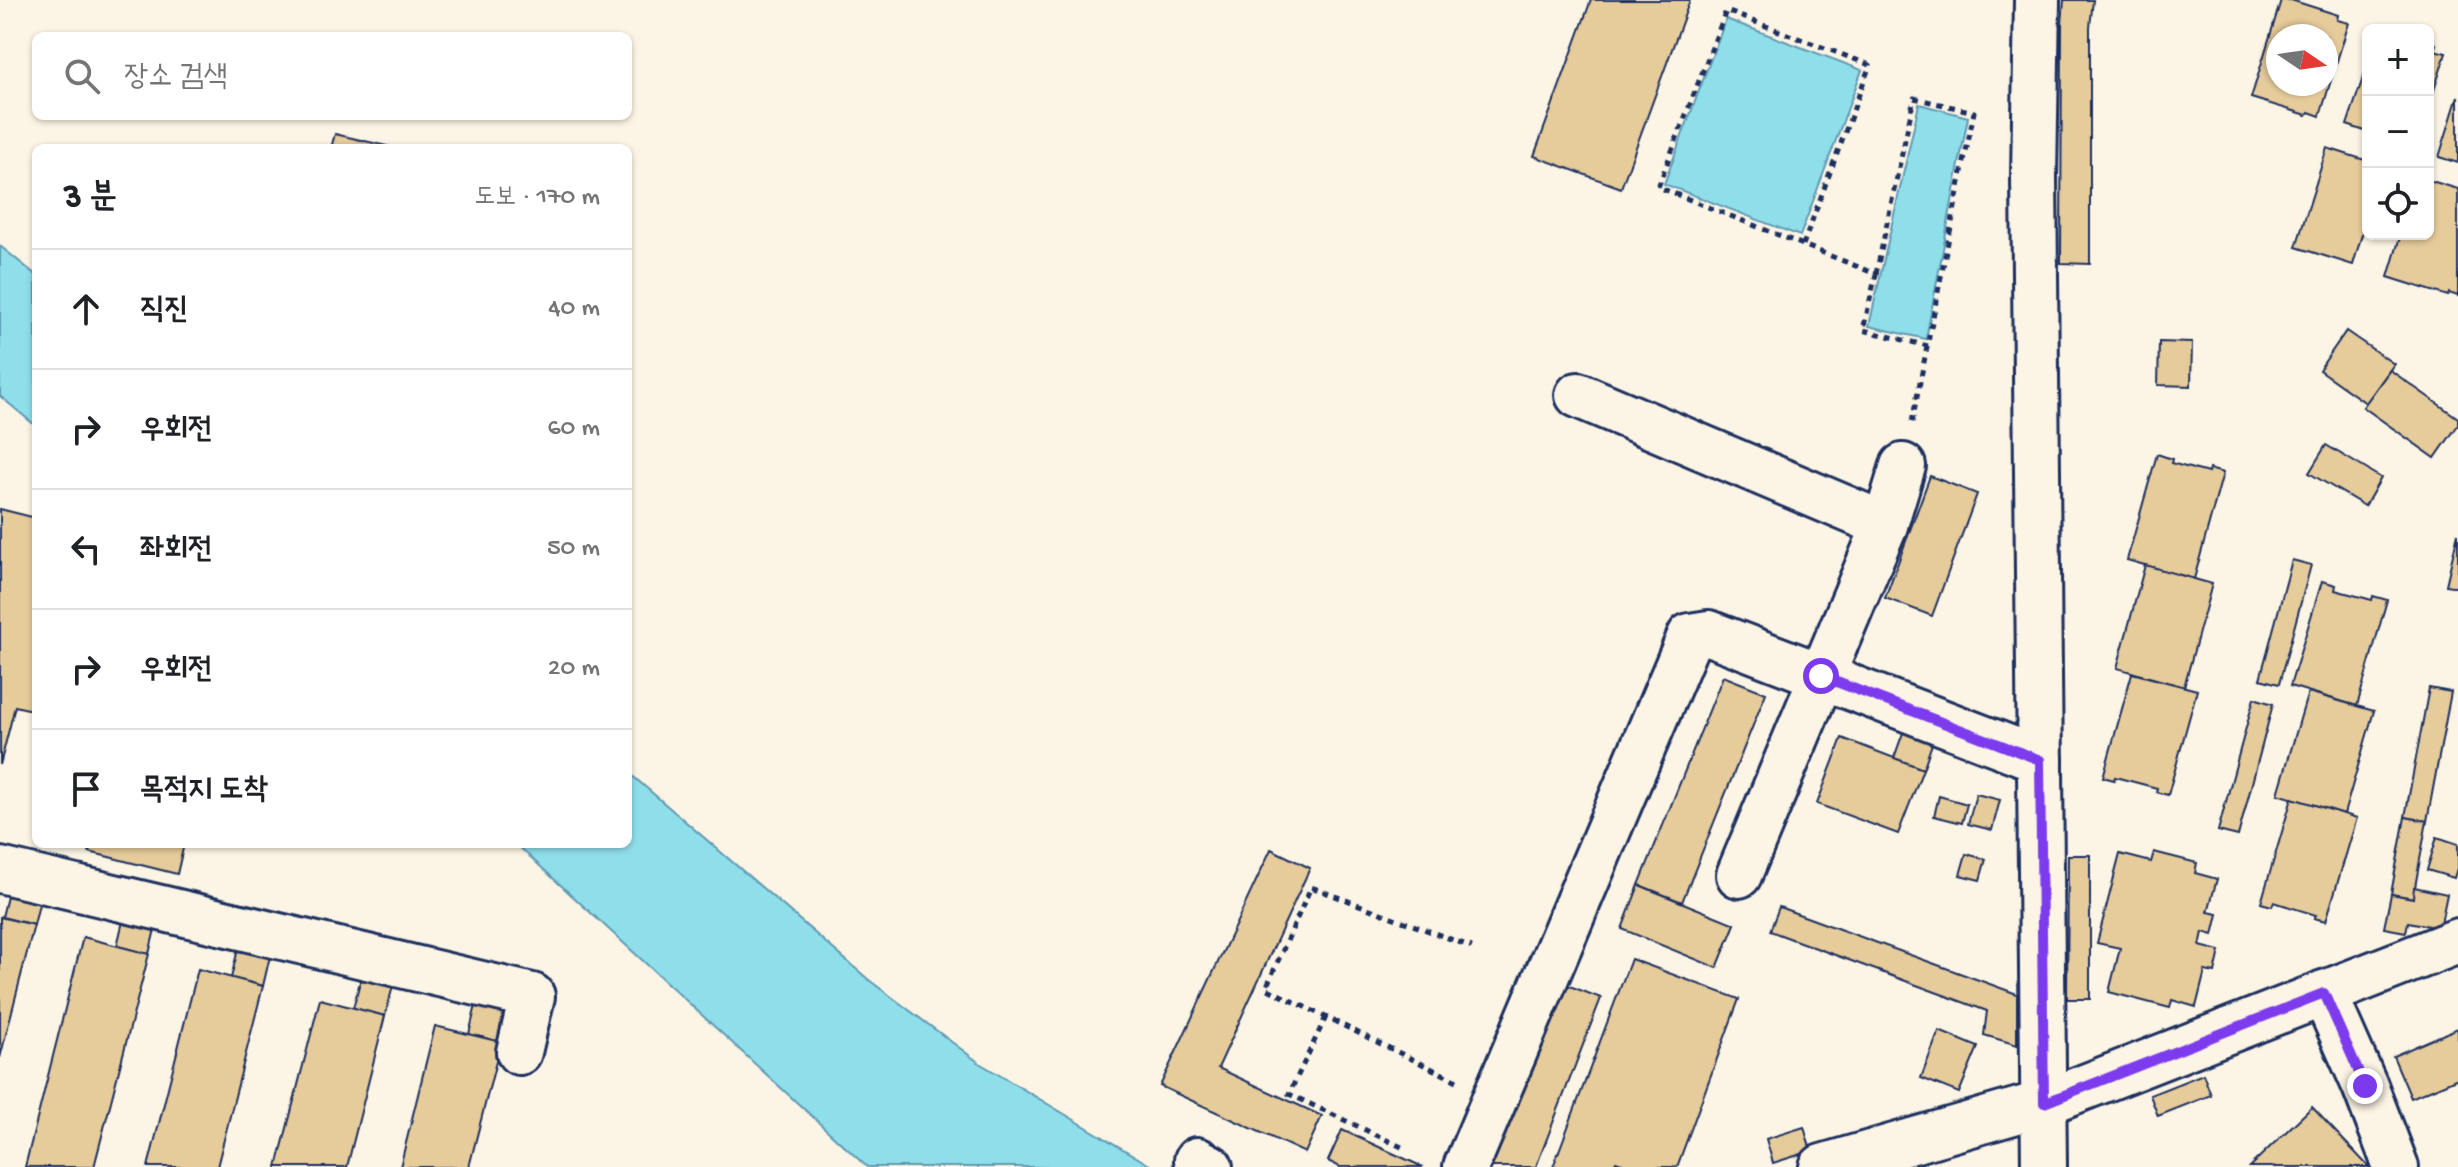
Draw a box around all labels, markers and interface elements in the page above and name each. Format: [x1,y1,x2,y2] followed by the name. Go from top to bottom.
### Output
[2266,24,2338,96] north arrow
[2362,24,2434,240] map controls
[2362,24,2434,96] button: +
[32,32,632,120] search box
[60,54,104,98] icon: search
[124,61,228,96] text: 장소 검색
[2362,96,2434,168] button: −
[2362,168,2434,240] button: locate
[64,179,117,219] text: 3 분
[474,183,600,214] text: 도보 · 170 m
[64,287,108,331] icon: ahead
[140,294,188,329] text: 직진
[548,294,600,325] text: 40 m
[64,407,108,451] icon: right
[140,414,212,449] text: 우회전
[547,414,600,445] text: 60 m
[64,527,108,571] icon: left
[140,534,212,569] text: 좌회전
[547,534,600,565] text: 50 m
[64,647,108,691] icon: right
[140,654,212,689] text: 우회전
[548,654,600,685] text: 20 m
[1803,658,1839,694] route start
[64,767,108,811] icon: arrive
[140,774,268,809] text: 목적지 도착
[2347,1068,2383,1104] route end

